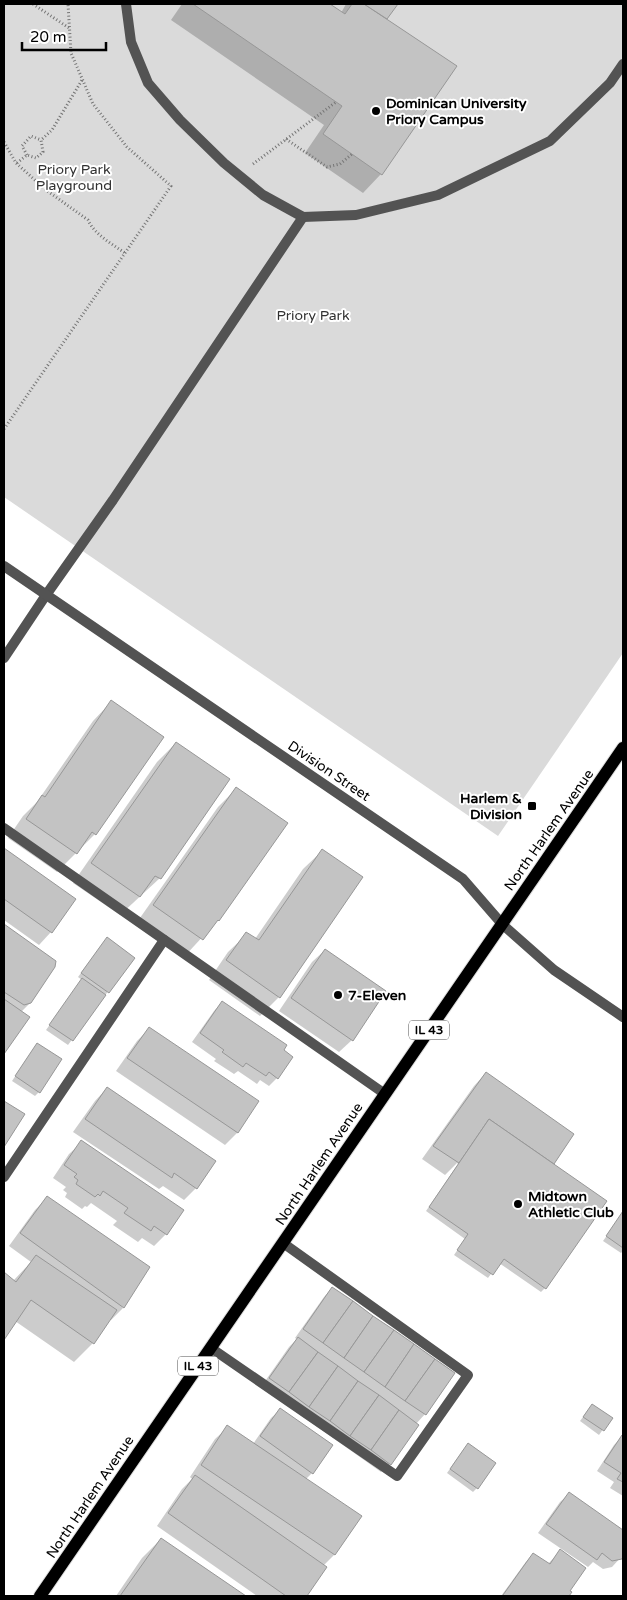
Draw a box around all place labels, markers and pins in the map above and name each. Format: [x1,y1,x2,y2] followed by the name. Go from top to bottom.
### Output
[386,95,527,128] place label: Dominican University Priory Campus
[370,105,382,117] marker: Dominican University Priory Campus
[460,790,522,823] place label: Harlem & Division
[526,800,538,812] marker: Harlem & Division
[348,987,406,1004] place label: 7-Eleven
[332,989,344,1001] marker: 7-Eleven
[528,1188,614,1221] place label: Midtown Athletic Club
[512,1198,524,1210] marker: Midtown Athletic Club

